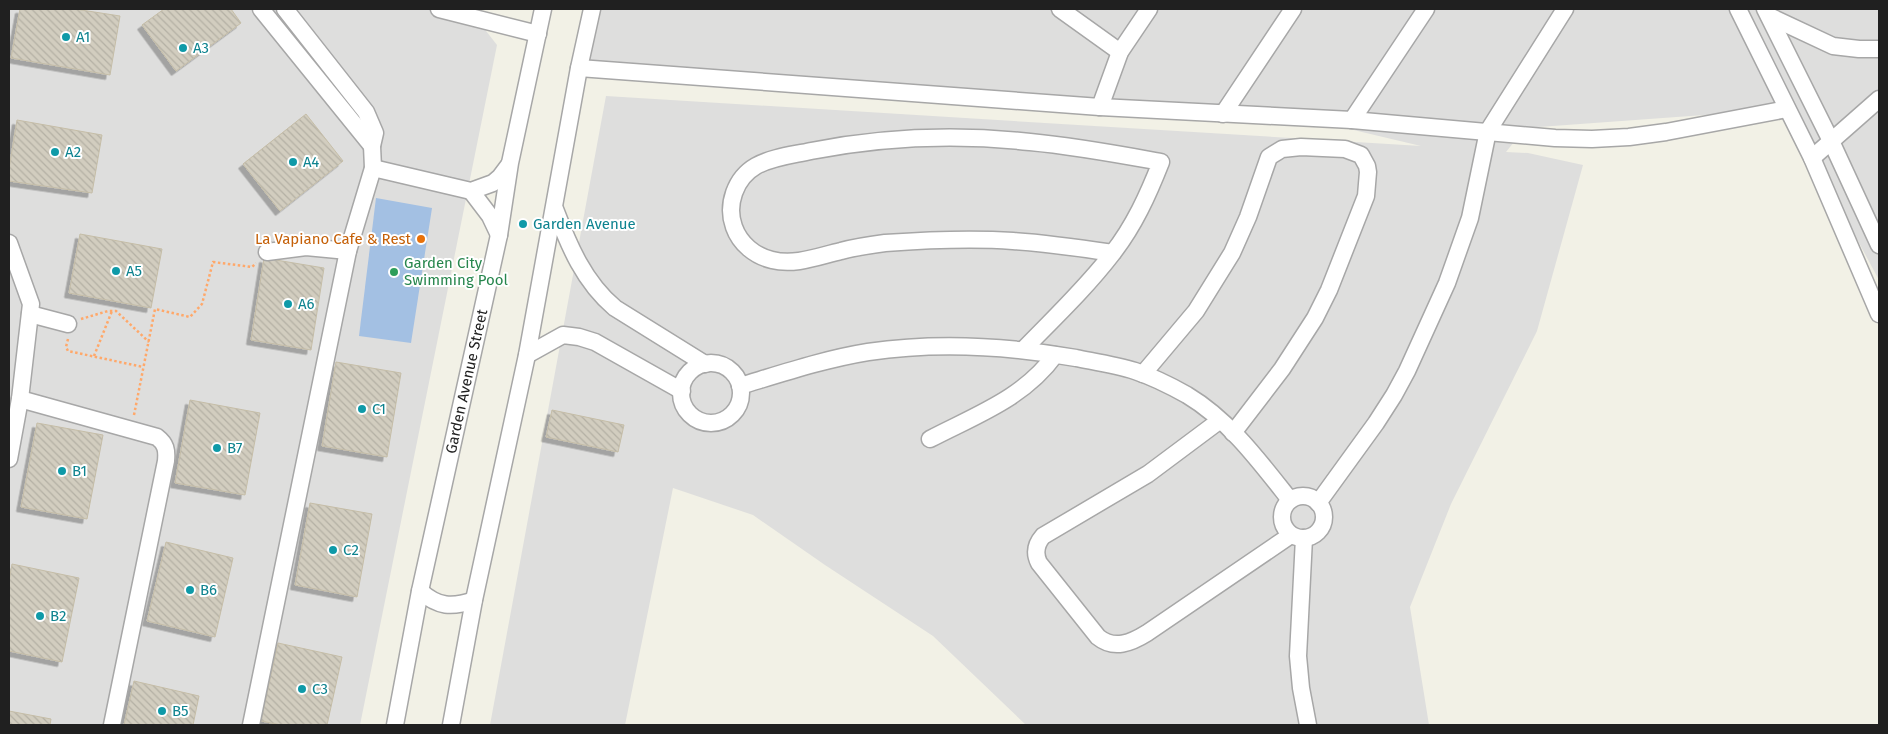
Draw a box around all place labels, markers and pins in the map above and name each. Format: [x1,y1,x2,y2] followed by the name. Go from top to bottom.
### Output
[76,28,90,46] place label: A1
[60,31,72,43] marker: A1
[193,39,209,57] place label: A3
[177,42,189,54] marker: A3
[65,143,81,161] place label: A2
[49,146,61,158] marker: A2
[303,153,319,171] place label: A4
[287,156,299,168] marker: A4
[533,215,636,233] place label: Garden Avenue
[517,218,529,230] marker: Garden Avenue
[255,230,412,248] place label: La Vapiano Cafe & Rest
[415,233,427,245] marker: La Vapiano Cafe & Rest
[404,254,508,289] place label: Garden City Swimming Pool
[126,262,142,280] place label: A5
[110,265,122,277] marker: A5
[388,266,400,278] marker: Garden City Swimming Pool
[298,295,315,313] place label: A6
[282,298,294,310] marker: A6
[372,400,386,418] place label: C1
[356,403,368,415] marker: C1
[227,439,243,457] place label: B7
[211,442,223,454] marker: B7
[72,462,87,480] place label: B1
[56,465,68,477] marker: B1
[343,541,359,559] place label: C2
[327,544,339,556] marker: C2
[200,581,217,599] place label: B6
[184,584,196,596] marker: B6
[50,607,66,625] place label: B2
[34,610,46,622] marker: B2
[312,680,328,698] place label: C3
[296,683,308,695] marker: C3
[172,702,189,720] place label: B5
[156,705,168,717] marker: B5

